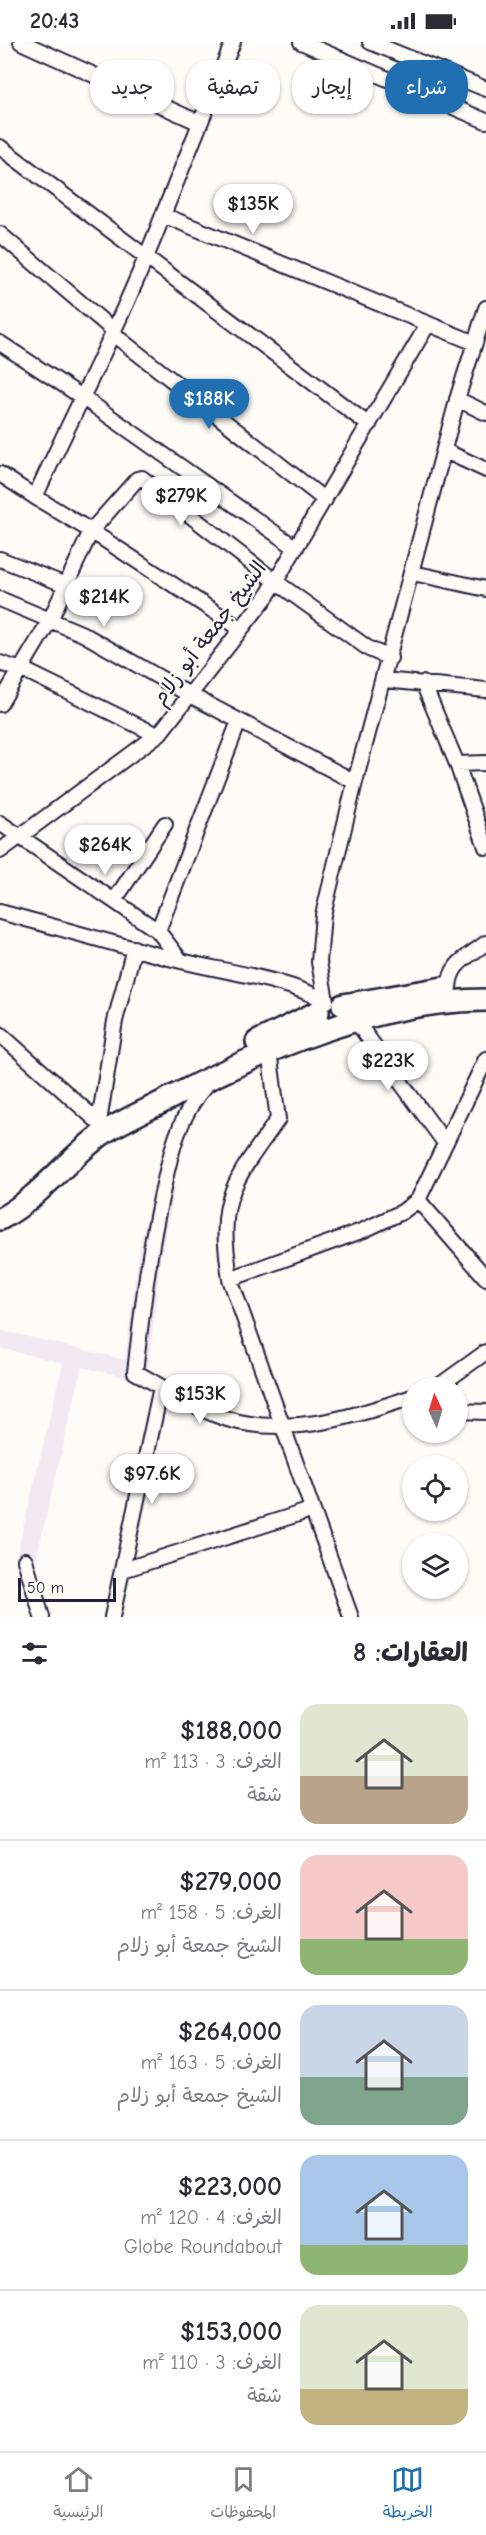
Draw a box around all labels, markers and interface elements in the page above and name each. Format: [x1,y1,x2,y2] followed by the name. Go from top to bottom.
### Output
[30,8,79,34] text: 20:43
[90,60,174,114] chip: جديد
[186,60,280,114] chip: تصفية
[292,60,373,114] chip: إيجار
[385,60,468,114] chip: شراء
[211,184,295,235] pin: $135K
[227,192,279,215] text: $135K
[167,379,251,430] pin: $188K
[183,387,235,410] text: $188K
[139,476,223,527] pin: $279K
[155,484,207,507] text: $279K
[147,556,274,712] street label: الشيخ جمعة أبو زلام
[62,577,146,628] pin: $214K
[79,585,129,608] text: $214K
[63,825,147,876] pin: $264K
[78,833,132,856] text: $264K
[346,1041,430,1092] pin: $223K
[361,1049,415,1072] text: $223K
[158,1374,242,1425] pin: $153K
[402,1377,468,1443] north arrow
[402,1377,468,1599] map controls
[174,1382,226,1405] text: $153K
[103,1454,201,1505] pin: $97.6K
[402,1455,468,1521] button: locate
[124,1462,180,1485] text: $97.6K
[402,1533,468,1599] button: layers
[18,1575,116,1602] scale bar
[27,1579,64,1597] text: 50 m
[18,1637,51,1670] icon: filters
[353,1638,468,1668] text: العقارات: 8
[180,1716,282,1746] text: $188,000
[348,1728,420,1800] icon: home
[144,1750,282,1773] text: الغرف: 3 · 113 m²
[247,1783,282,1806] text: شقة
[179,1867,282,1897] text: $279,000
[348,1879,420,1951] icon: home
[141,1901,282,1924] text: الغرف: 5 · 158 m²
[116,1934,282,1957] text: الشيخ جمعة أبو زلام
[178,2017,282,2047] text: $264,000
[348,2029,420,2101] icon: home
[141,2051,282,2074] text: الغرف: 5 · 163 m²
[116,2084,282,2107] text: الشيخ جمعة أبو زلام
[178,2172,282,2202] text: $223,000
[348,2179,420,2251] icon: home
[140,2206,282,2229] text: الغرف: 4 · 120 m²
[124,2235,282,2258] text: Globe Roundabout
[180,2317,282,2347] text: $153,000
[348,2329,420,2401] icon: home
[142,2351,282,2374] text: الغرف: 3 · 110 m²
[247,2384,282,2407] text: شقة
[53,2463,104,2526] tab: الرئيسية
[210,2463,276,2526] tab: المحفوظات
[383,2463,433,2526] tab: الخريطة

